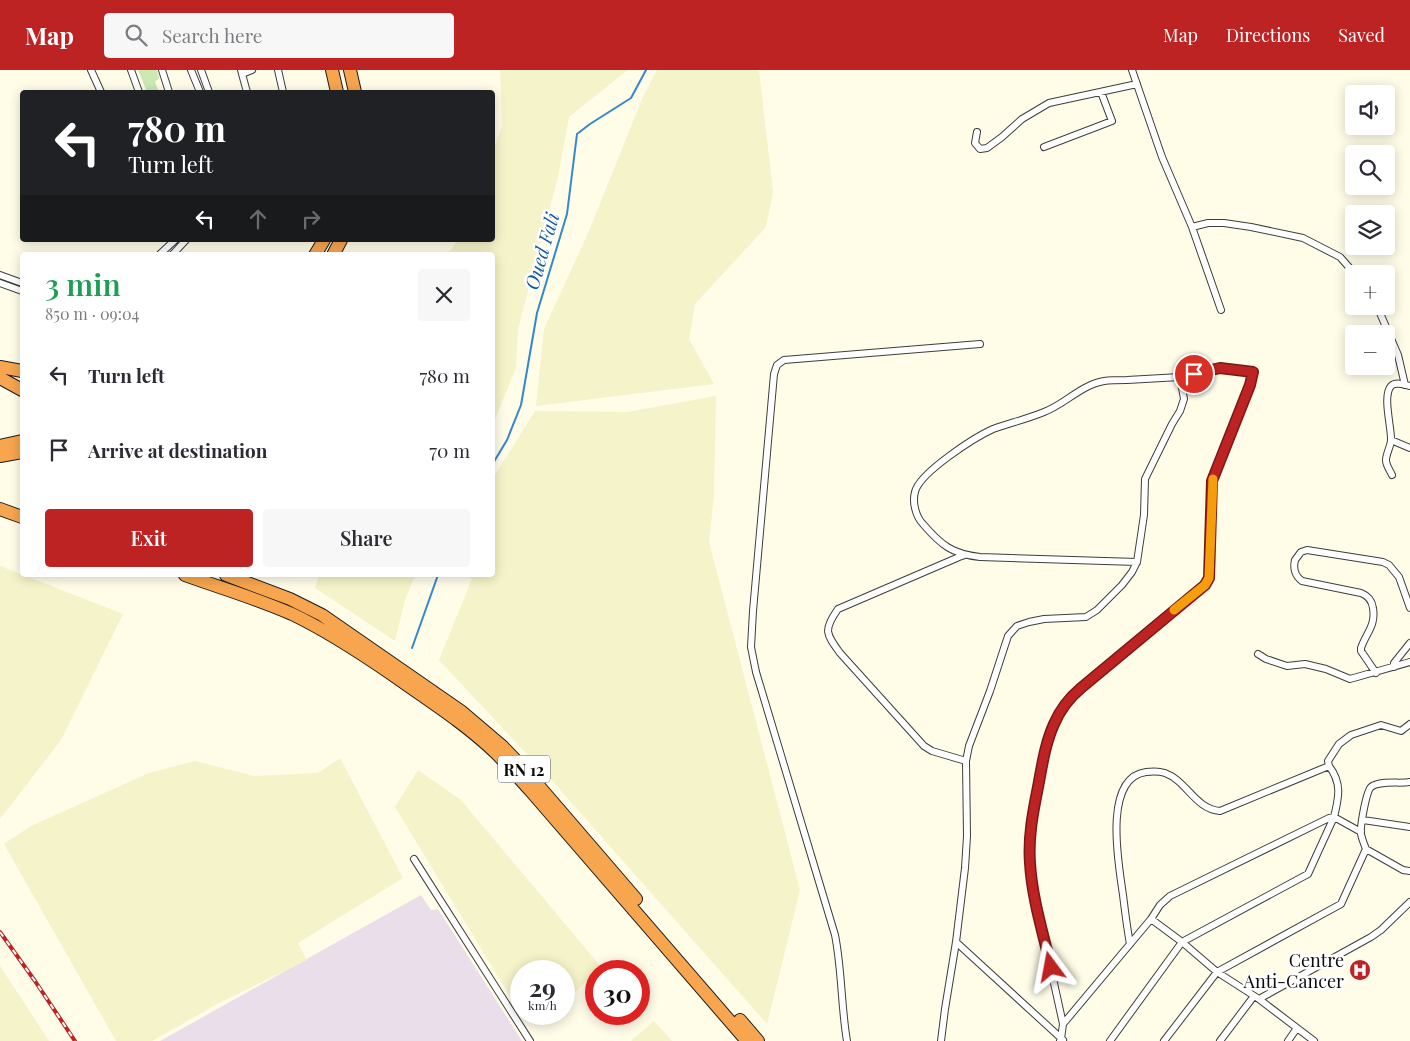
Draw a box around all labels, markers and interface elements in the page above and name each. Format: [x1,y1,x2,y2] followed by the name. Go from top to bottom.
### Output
[104,13,454,58] search box
[25,19,74,51] text: Map
[122,21,150,49] icon: search
[162,22,262,48] text: Search here
[1163,23,1198,47] text: Map
[1226,23,1310,47] text: Directions
[1338,23,1385,47] text: Saved
[1345,85,1395,375] map controls
[1345,85,1395,135] button: sound
[128,104,226,151] text: 780 m
[45,110,110,175] icon: left
[1345,145,1395,195] button: search
[128,149,213,179] text: Turn left
[191,205,219,233] icon: left
[244,205,272,233] icon: ahead
[297,205,325,233] icon: right
[1345,205,1395,255] button: layers
[518,208,565,292] water label: Oued Fali
[45,264,121,304] text: 3 min
[1345,265,1395,315] button: +
[418,269,470,321] button: close
[45,303,139,324] text: 850 m · 09:04
[1345,325,1395,375] button: −
[1173,353,1215,395] pin
[1180,360,1208,388] icon: arrive
[45,361,73,389] icon: left
[88,362,165,388] text: Turn left
[419,362,470,388] text: 780 m
[45,436,73,464] icon: arrive
[88,437,268,463] text: Arrive at destination
[429,437,470,463] text: 70 m
[45,509,253,567] button: Exit
[263,509,470,567] button: Share
[498,756,550,782] road number: RN 12
[1024,940,1076,992] position arrow
[1243,948,1344,993] place label: Centre Anti-Cancer
[1348,958,1372,982] hospital icon: Centre Anti-Cancer
[585,960,650,1025] speed limit sign: 30
[529,970,556,1003] text: 29
[528,997,557,1013] text: km/h

